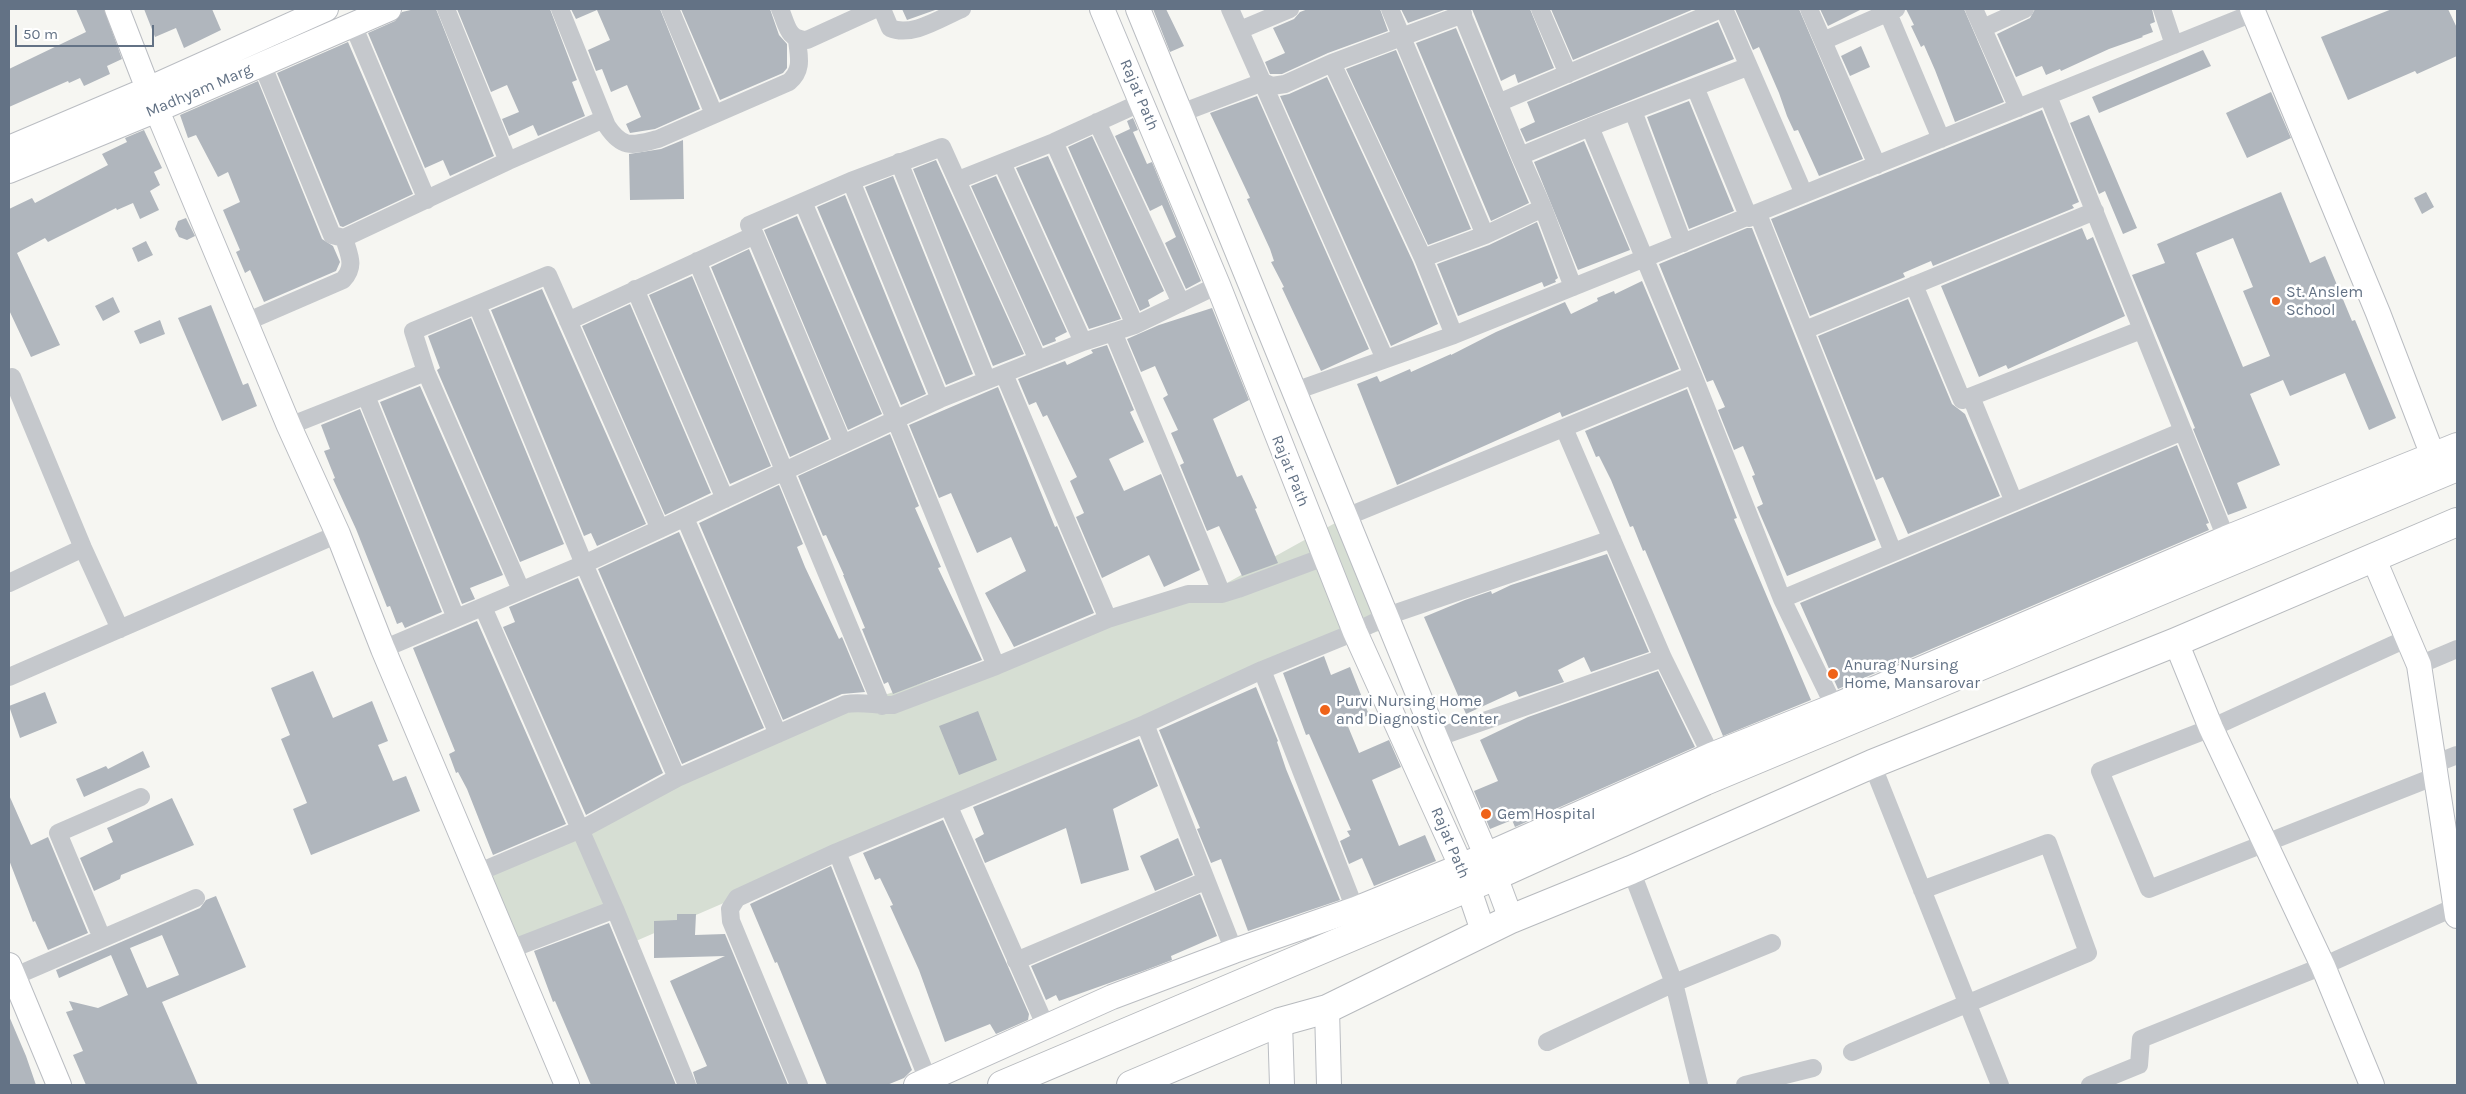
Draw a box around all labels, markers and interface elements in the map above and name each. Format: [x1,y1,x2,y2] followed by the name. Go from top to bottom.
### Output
[18,15,156,47] scale bar
[23,25,58,43] text: 50 m
[1115,56,1163,134] street label: Rajat Path
[143,60,255,122] street label: Madhyam Marg
[2286,282,2363,320] place label: St. Anslem School
[2270,295,2282,307] marker: St. Anslem School
[1267,432,1313,510] street label: Rajat Path
[1844,655,1980,693] place label: Anurag Nursing Home, Mansarovar
[1826,667,1840,681] marker: Anurag Nursing Home, Mansarovar
[1336,691,1498,729] place label: Purvi Nursing Home and Diagnostic Center
[1318,703,1332,717] marker: Purvi Nursing Home and Diagnostic Center
[1426,804,1474,882] street label: Rajat Path
[1497,804,1596,824] place label: Gem Hospital
[1479,807,1493,821] marker: Gem Hospital

